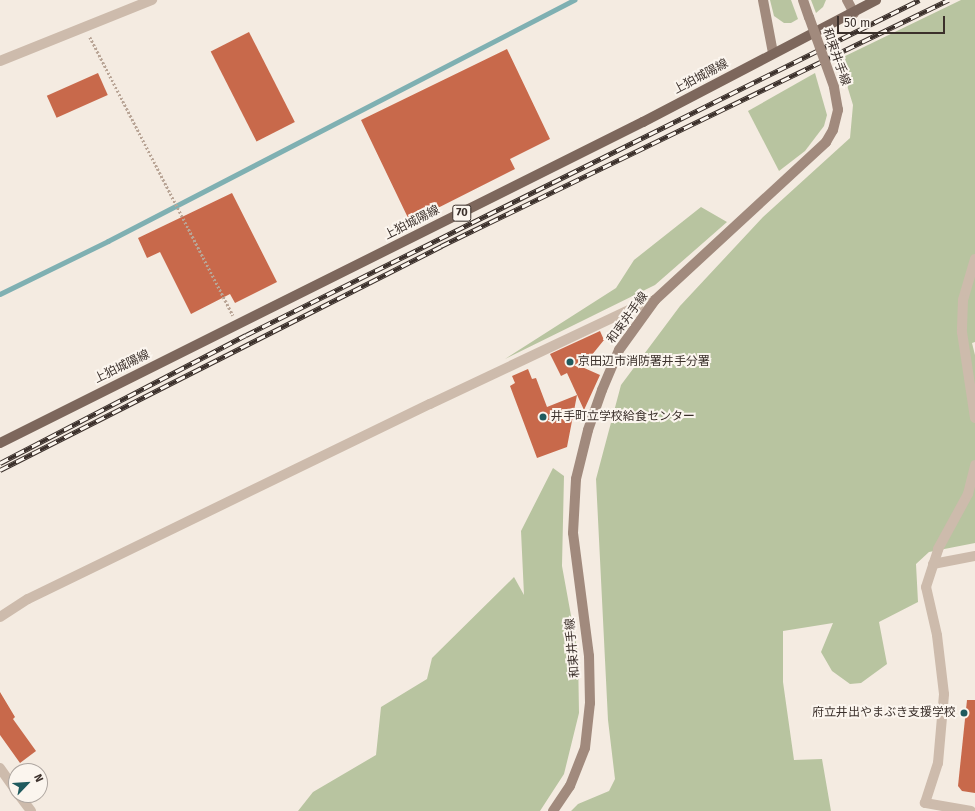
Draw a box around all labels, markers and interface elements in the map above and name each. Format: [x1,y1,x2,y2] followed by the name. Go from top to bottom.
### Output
[839,8,947,34] scale bar
[844,16,870,30] text: 50 m
[819,26,853,88] street label: 和束井手線
[671,57,731,97] street label: 上狛城陽線
[382,203,442,243] street label: 上狛城陽線
[452,204,472,222] road number: 70
[605,289,651,347] street label: 和束井手線
[92,347,152,387] street label: 上狛城陽線
[578,355,710,369] place label: 京田辺市消防署井手分署
[565,357,575,367] marker: 京田辺市消防署井手分署
[551,410,695,424] place label: 井手町立学校給食センター
[538,412,548,422] marker: 井手町立学校給食センター
[563,617,583,679] street label: 和束井手線
[812,706,956,720] place label: 府立井出やまぶき支援学校
[959,708,969,718] marker: 府立井出やまぶき支援学校
[8,763,48,803] north arrow
[31,772,46,784] text: N

